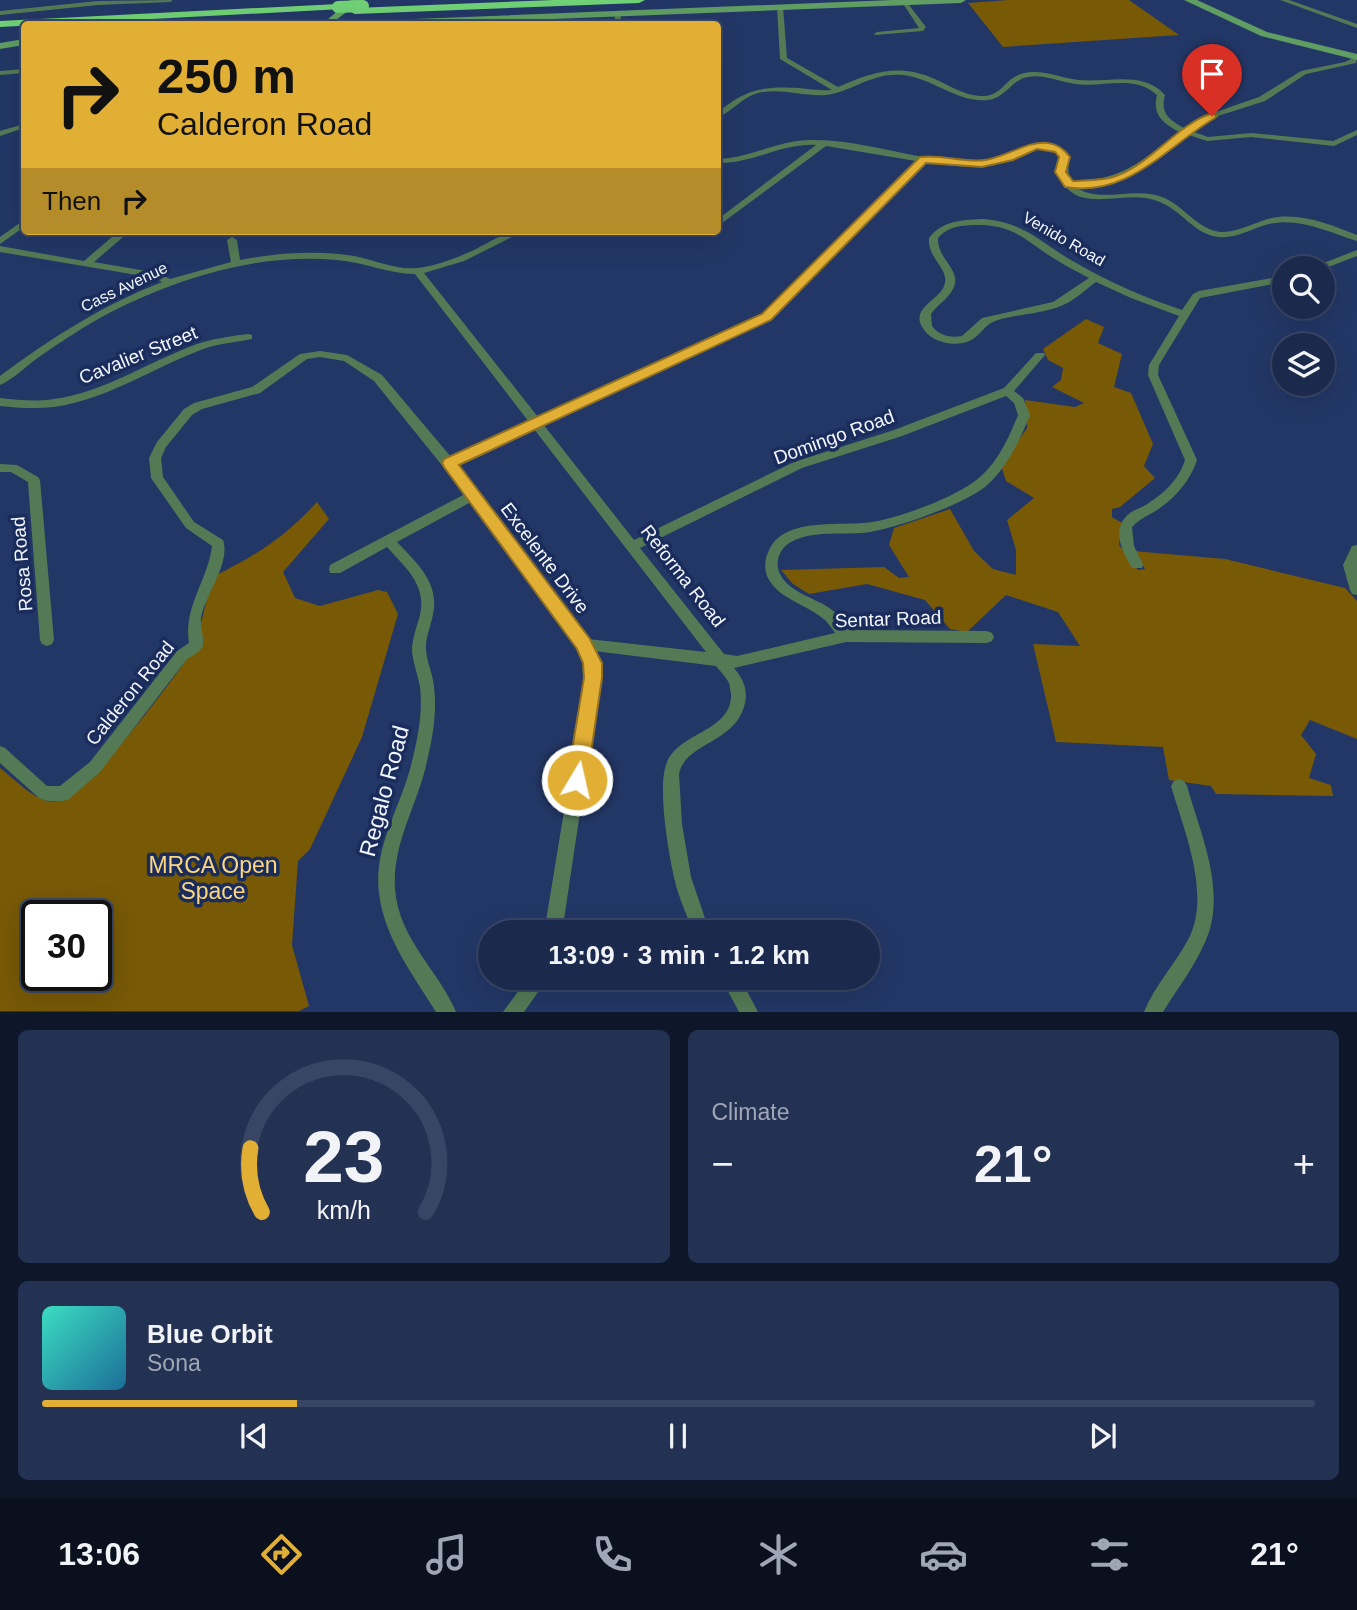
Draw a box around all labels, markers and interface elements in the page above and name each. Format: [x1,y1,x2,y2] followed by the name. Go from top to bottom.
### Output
[1182,44,1242,116] pin
[42,49,133,140] icon: right
[157,49,296,103] text: 250 m
[1193,55,1231,93] icon: arrive
[157,106,372,142] text: Calderon Road
[115,182,153,220] icon: right
[42,186,101,216] text: Then
[1020,209,1108,269] street label: Venido Road
[1272,256,1335,396] map controls
[1272,256,1335,319] button: search
[78,259,170,315] street label: Cass Avenue
[76,321,201,388] street label: Cavalier Street
[1272,333,1335,396] button: layers
[771,405,897,469] street label: Domingo Road
[497,499,593,617] street label: Excelente Drive
[7,516,37,612] street label: Rosa Road
[637,521,729,631] street label: Reforma Road
[834,607,942,631] street label: Sentar Road
[82,637,178,749] street label: Calderon Road
[354,723,414,859] street label: Regalo Road
[540,743,614,817] position arrow
[148,852,278,904] park label: MRCA Open Space
[21,900,112,991] speed limit sign: 30
[548,940,810,970] text: 13:09 · 3 min · 1.2 km
[712,1099,789,1125] text: Climate
[303,1117,384,1198] text: 23
[974,1135,1053,1193] text: 21°
[712,1143,734,1185] text: −
[1293,1143,1315,1185] text: +
[317,1196,371,1224] text: km/h
[147,1319,273,1349] text: Blue Orbit
[147,1350,201,1376] text: Sona
[235,1417,273,1455] icon: previous
[659,1417,697,1455] icon: pause
[1084,1417,1122,1455] icon: next
[257,1530,306,1579] icon: directions
[422,1530,471,1579] icon: music
[588,1530,637,1579] icon: phone
[754,1530,803,1579] icon: climate
[919,1530,968,1579] icon: car
[1085,1530,1134,1579] icon: filters
[58,1536,140,1572] text: 13:06
[1250,1536,1299,1572] text: 21°

